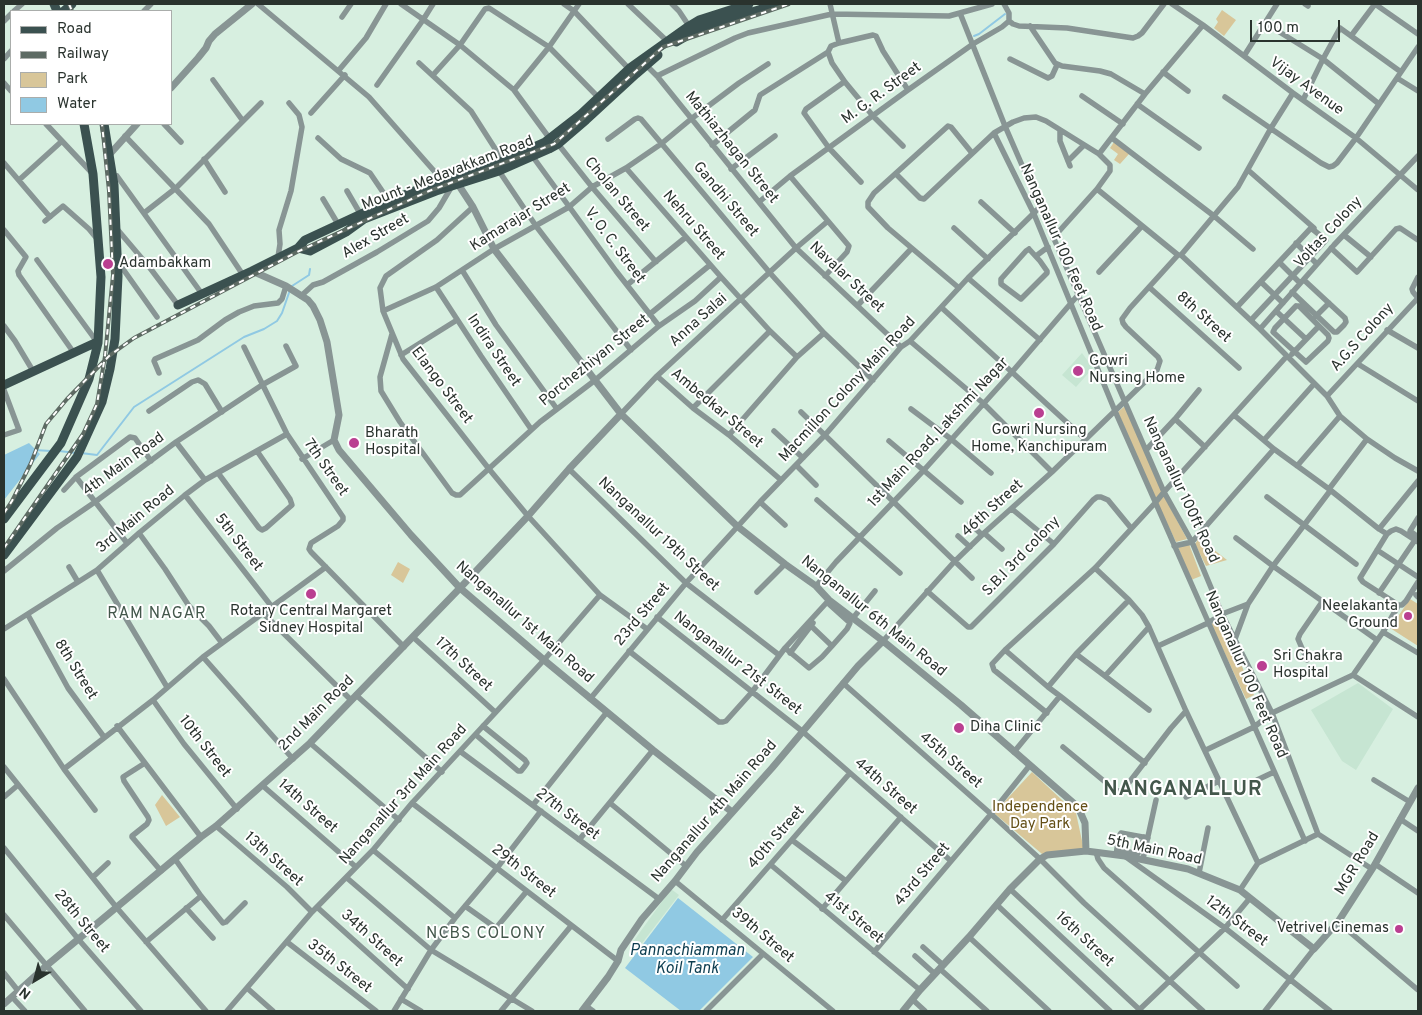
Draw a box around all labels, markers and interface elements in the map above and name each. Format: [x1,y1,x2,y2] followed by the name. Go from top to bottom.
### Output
[10,10,172,125] legend
[1252,10,1342,42] scale bar
[1258,19,1299,38] text: 100 m
[57,20,92,39] text: Road
[57,45,109,64] text: Railway
[1265,54,1347,120] street label: Vijay Avenue
[839,59,925,129] street label: M. G. R. Street
[57,70,88,89] text: Park
[680,88,782,208] street label: Mathiazhagan Street
[57,95,96,114] text: Water
[360,133,536,215] street label: Mount - Medavakkam Road
[580,154,652,236] street label: Cholan Street
[688,159,762,241] street label: Gandhi Street
[1015,161,1105,335] street label: Nanganallur 100 Feet Road
[467,180,575,256] street label: Kamarajar Street
[658,188,728,264] street label: Nehru Street
[1291,193,1367,273] street label: Voltas Colony
[580,204,648,288] street label: V. O. C. Street
[339,211,413,263] street label: Alex Street
[805,239,887,317] street label: Navalar Street
[119,255,211,273] place label: Adambakkam
[101,257,115,271] marker: Adambakkam
[1172,289,1234,347] street label: 8th Street
[666,290,732,352] street label: Anna Salai
[1328,300,1398,376] street label: A.G.S Colony
[462,311,524,391] street label: Indira Street
[536,311,654,411] street label: Porchezhiyan Street
[776,314,920,466] street label: Macmillon Colony Main Road
[406,344,476,428] street label: Elango Street
[1089,353,1185,388] place label: Gowri Nursing Home
[865,354,1013,512] street label: 1st Main Road, Lakshmi Nagar
[1071,364,1085,378] marker: Gowri Nursing Home
[666,365,766,453] street label: Ambedkar Street
[1032,406,1046,420] marker: Gowri Nursing Home, Kanchipuram
[1138,414,1222,566] street label: Nanganallur 100ft Road
[971,422,1107,457] place label: Gowri Nursing Home, Kanchipuram
[365,425,420,460] place label: Bharath Hospital
[80,429,168,501] street label: 4th Main Road
[299,436,351,500] street label: 7th Street
[347,436,361,450] marker: Bharath Hospital
[594,474,722,596] street label: Nanganallur 19th Street
[958,477,1028,541] street label: 46th Street
[93,482,179,558] street label: 3rd Main Road
[210,511,266,575] street label: 5th Street
[979,513,1065,601] street label: S.B.I 3rd colony
[797,553,949,681] street label: Nanganallur 6th Main Road
[451,558,597,688] street label: Nanganallur 1st Main Road
[611,580,675,650] street label: 23rd Street
[304,587,318,601] marker: Rotary Central Margaret Sidney Hospital
[1200,588,1290,762] street label: Nanganallur 100 Feet Road
[1322,598,1398,633] place label: Neelakanta Ground
[230,603,392,638] place label: Rotary Central Margaret Sidney Hospital
[106,605,208,625] district label: RAM NAGAR
[669,608,805,720] street label: Nanganallur 21st Street
[1402,610,1414,622] marker: Neelakanta Ground
[431,634,495,696] street label: 17th Street
[49,637,101,703] street label: 8th Street
[1273,648,1343,683] place label: Sri Chakra Hospital
[1255,659,1269,673] marker: Sri Chakra Hospital
[275,672,359,756] street label: 2nd Main Road
[174,712,234,782] street label: 10th Street
[970,719,1041,737] place label: Diha Clinic
[336,721,472,869] street label: Nanganallur 3rd Main Road
[952,721,966,735] marker: Diha Clinic
[915,729,985,793] street label: 45th Street
[648,737,782,887] street label: Nanganallur 4th Main Road
[850,755,920,819] street label: 44th Street
[273,776,341,838] street label: 14th Street
[1102,779,1264,803] district label: NANGANALLUR
[532,785,602,845] street label: 27th Street
[992,799,1088,834] park label: Independence Day Park
[745,803,809,873] street label: 40th Street
[240,829,306,891] street label: 13th Street
[1332,829,1384,899] street label: MGR Road
[1105,832,1203,870] street label: 5th Main Road
[891,840,955,910] street label: 43rd Street
[487,841,559,903] street label: 29th Street
[49,887,113,957] street label: 28th Street
[820,888,886,948] street label: 41st Street
[1201,893,1271,951] street label: 12th Street
[727,905,797,967] street label: 39th Street
[336,907,406,971] street label: 34th Street
[1051,908,1117,972] street label: 16th Street
[1277,920,1389,938] place label: Vetrivel Cinemas
[1393,923,1405,935] marker: Vetrivel Cinemas
[425,925,547,945] district label: NCBS COLONY
[303,936,375,998] street label: 35th Street
[629,942,745,980] water label: Pannachiamman Koil Tank
[10,955,60,1005] north arrow
[17,983,35,1002] text: N

